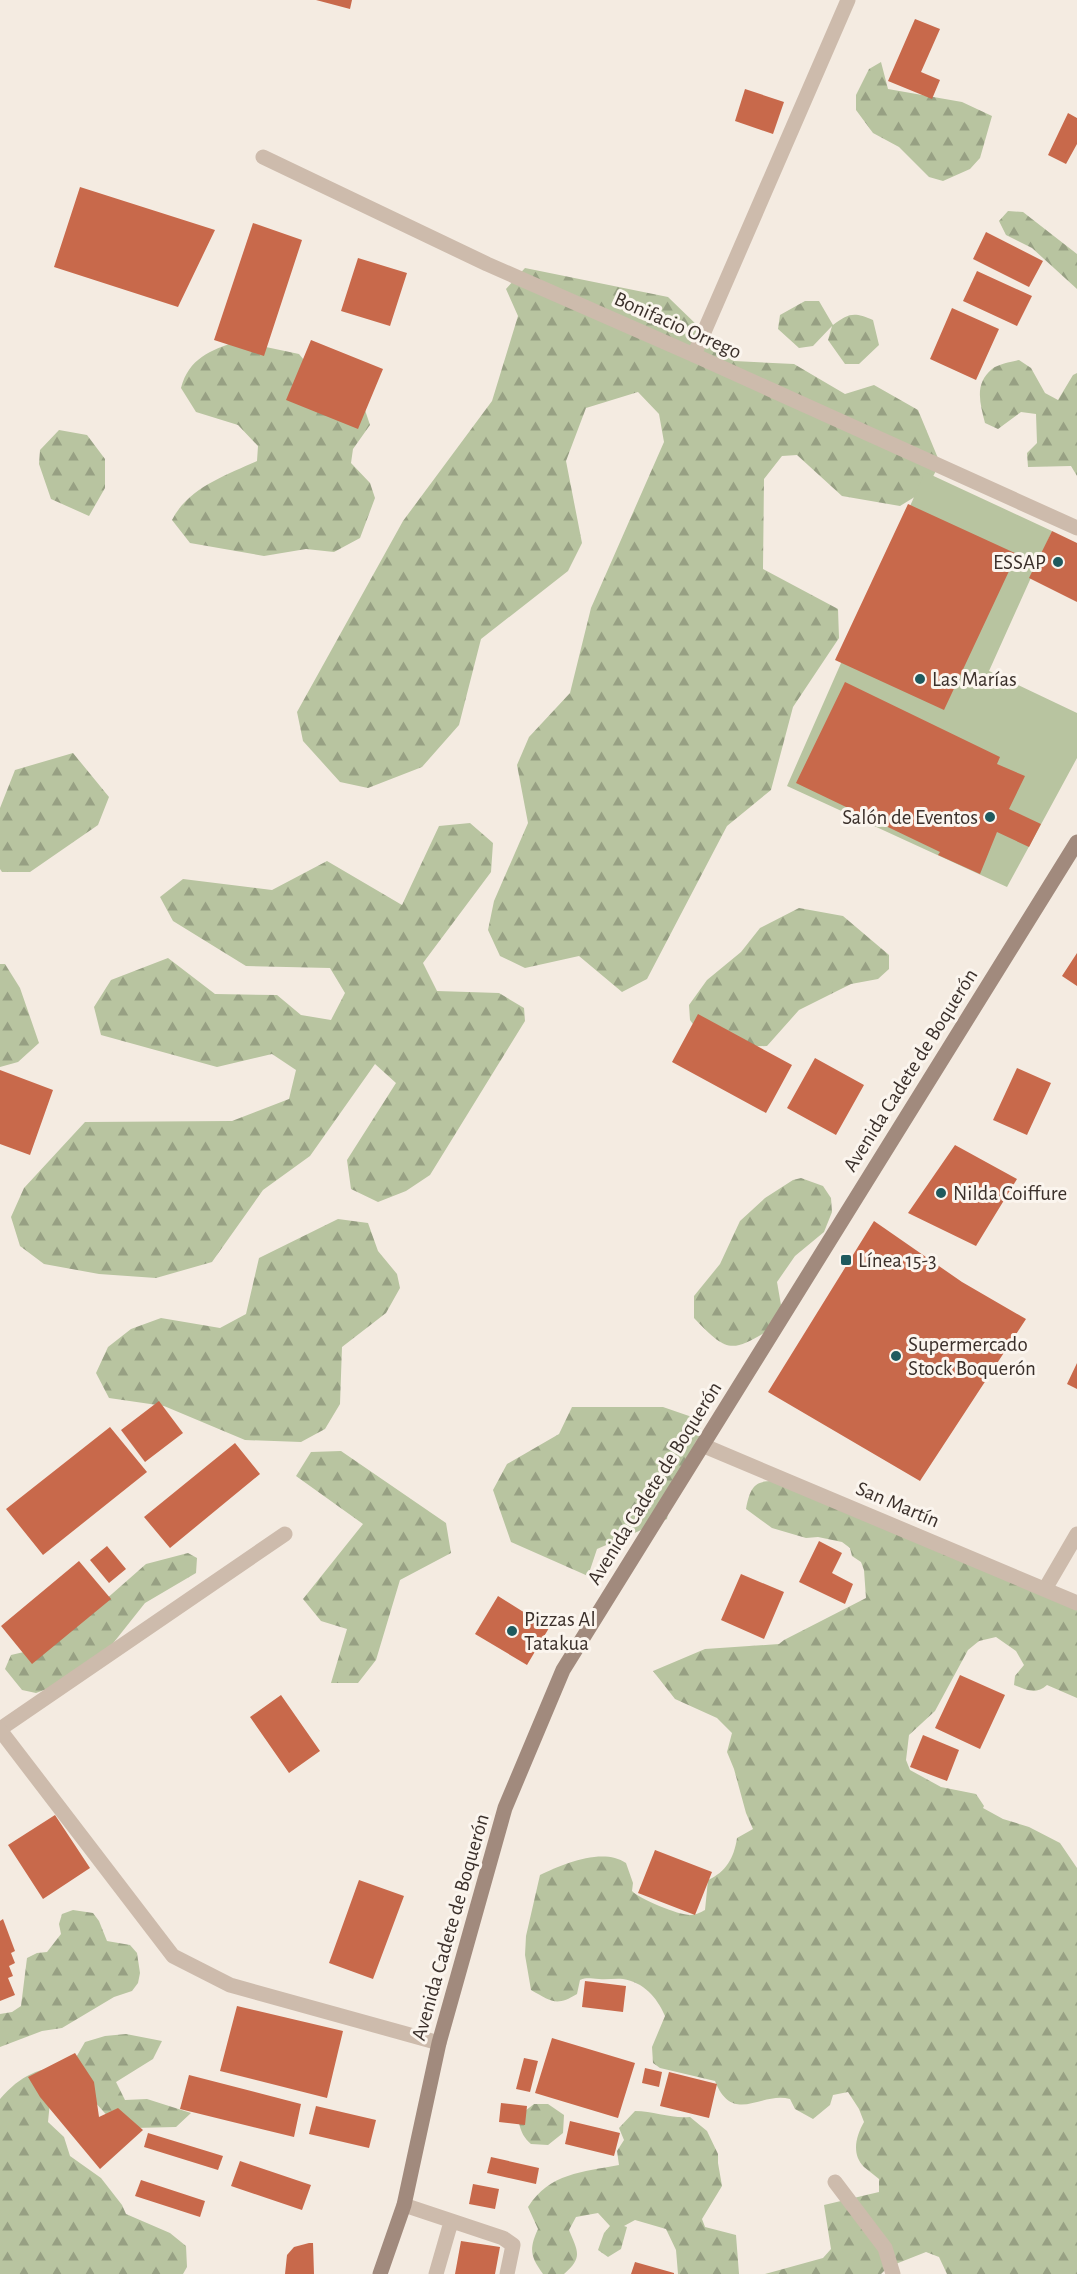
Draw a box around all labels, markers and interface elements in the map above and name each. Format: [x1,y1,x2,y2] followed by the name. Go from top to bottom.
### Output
[611,288,745,363] street label: Bonifacio Orrego
[993,552,1046,573] place label: ESSAP
[1051,555,1065,569] marker: ESSAP
[932,669,1017,690] place label: Las Marías
[913,672,927,686] marker: Las Marías
[842,807,978,828] place label: Salón de Eventos
[983,810,997,824] marker: Salón de Eventos
[839,965,982,1175] street label: Avenida Cadete de Boquerón
[953,1183,1067,1204] place label: Nilda Coiffure
[934,1186,948,1200] marker: Nilda Coiffure
[858,1250,937,1271] place label: Línea 15-3
[839,1253,853,1267] marker: Línea 15-3
[908,1334,1036,1379] place label: Supermercado Stock Boquerón
[889,1349,903,1363] marker: Supermercado Stock Boquerón
[583,1378,726,1588] street label: Avenida Cadete de Boquerón
[853,1477,943,1531] street label: San Martín
[524,1609,596,1654] place label: Pizzas Al Tatakua
[505,1624,519,1638] marker: Pizzas Al Tatakua
[408,1811,493,2043] street label: Avenida Cadete de Boquerón

